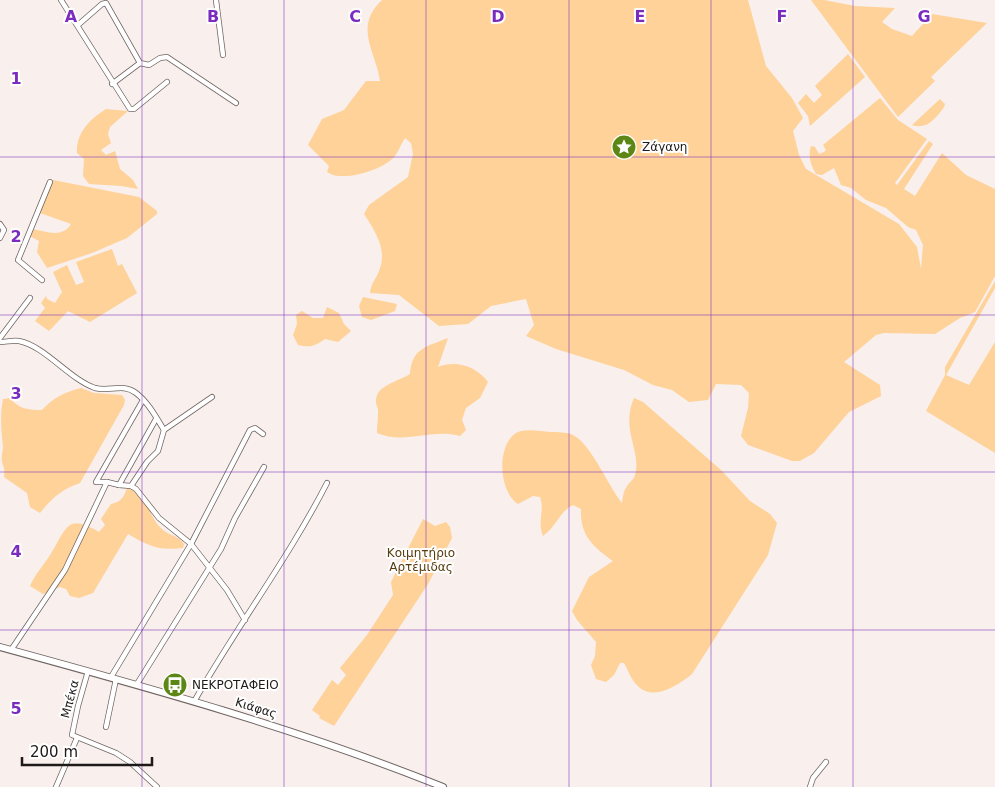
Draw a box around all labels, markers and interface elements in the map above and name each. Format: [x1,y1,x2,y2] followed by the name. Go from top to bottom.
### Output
[65,7,78,26] text: A
[207,7,219,26] text: B
[349,7,361,26] text: C
[491,7,505,26] text: D
[635,7,645,26] text: E
[777,7,787,26] text: F
[917,7,931,26] text: G
[10,69,22,88] text: 1
[611,134,637,160] place icon: Ζάγανη
[642,140,687,154] place label: Ζάγανη
[10,227,22,246] text: 2
[10,384,22,403] text: 3
[10,542,22,561] text: 4
[387,546,455,574] park label: Κοιμητήριο Αρτέμιδας
[162,672,188,698] bus stop icon: ΝΕΚΡΟΤΑΦΕΙΟ
[58,678,82,720] street label: Μπέκα
[192,678,279,692] place label: ΝΕΚΡΟΤΑΦΕΙΟ
[234,695,278,721] street label: Κιάφας
[10,699,22,718] text: 5
[22,734,152,766] scale bar
[30,743,78,761] text: 200 m

